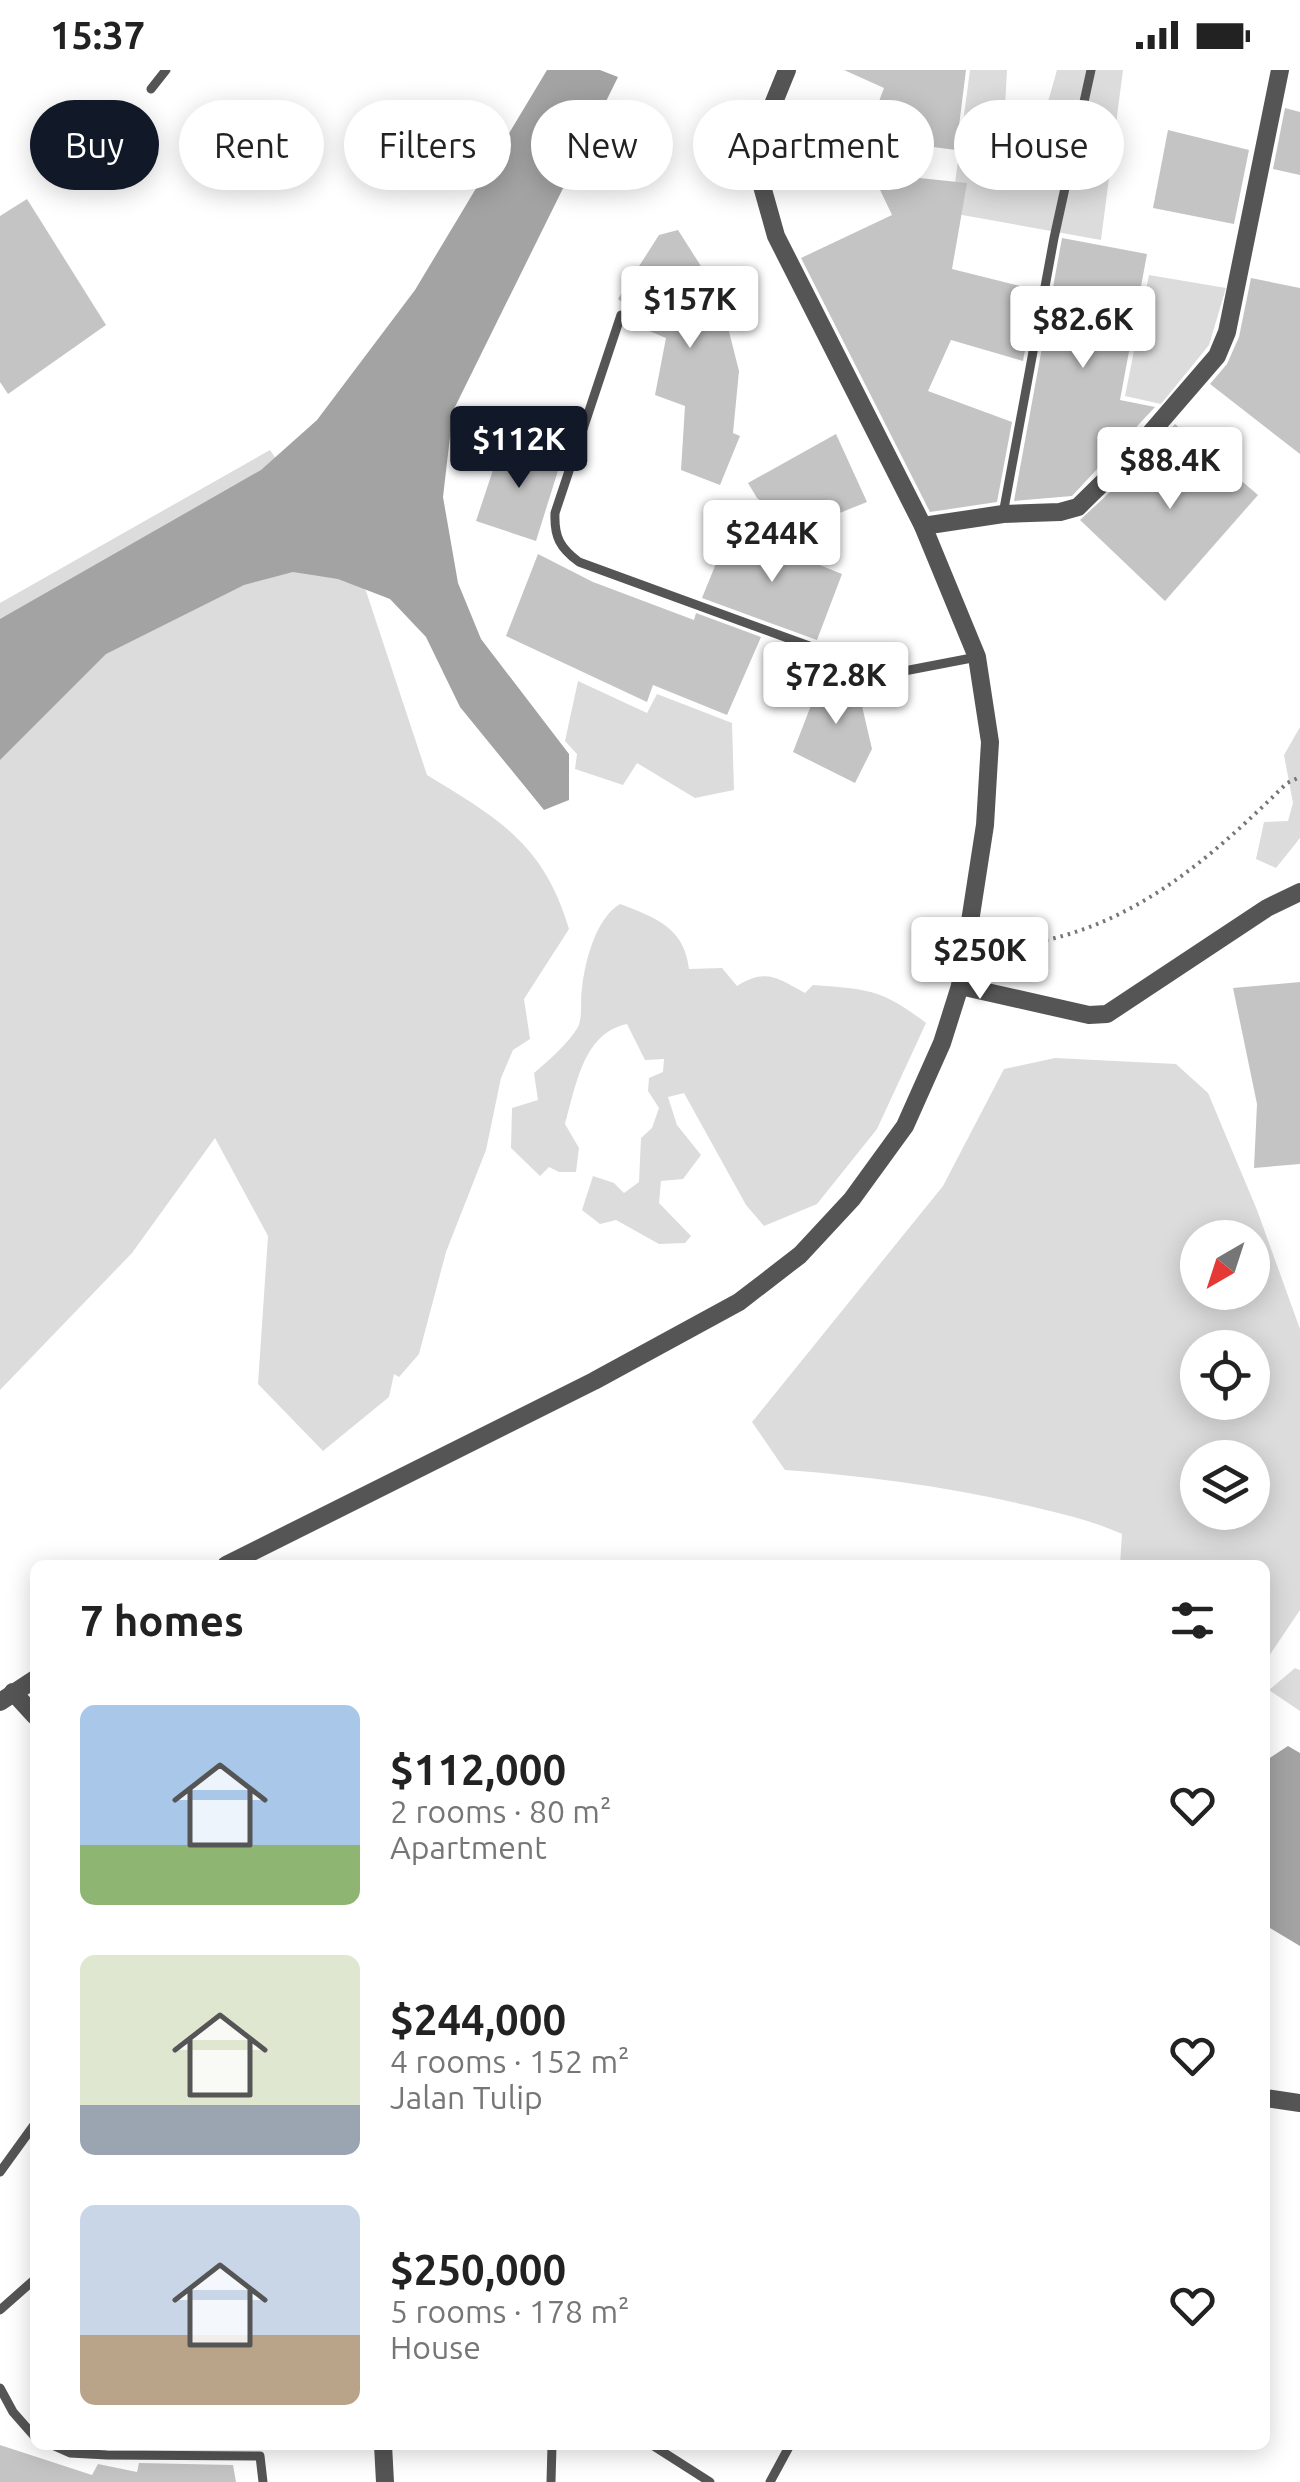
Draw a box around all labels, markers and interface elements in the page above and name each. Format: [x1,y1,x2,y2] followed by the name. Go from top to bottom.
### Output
[50,14,145,56] text: 15:37
[30,100,159,190] chip: Buy
[179,100,324,190] chip: Rent
[344,100,511,190] chip: Filters
[531,100,673,190] chip: New
[693,100,934,190] chip: Apartment
[954,100,1124,190] chip: House
[620,266,760,351] pin: $157K
[643,280,737,316] text: $157K
[1002,286,1164,371] pin: $82.6K
[1032,300,1134,336] text: $82.6K
[449,406,589,491] pin: $112K
[472,420,566,456] text: $112K
[1089,427,1251,512] pin: $88.4K
[1119,441,1221,477] text: $88.4K
[702,500,842,585] pin: $244K
[725,514,819,550] text: $244K
[755,642,917,727] pin: $72.8K
[785,656,887,692] text: $72.8K
[910,917,1050,1002] pin: $250K
[933,931,1027,967] text: $250K
[1180,1220,1270,1310] north arrow
[1180,1220,1270,1530] map controls
[1180,1330,1270,1420] button: locate
[1180,1440,1270,1530] button: layers
[1165,1593,1220,1648] icon: filters
[80,1597,244,1644] text: 7 homes
[160,1745,280,1865] icon: home
[390,1746,566,1793] text: $112,000
[1165,1778,1220,1833] icon: heart
[390,1793,611,1829] text: 2 rooms · 80 m²
[390,1829,547,1865] text: Apartment
[160,1995,280,2115] icon: home
[390,1996,566,2043] text: $244,000
[1165,2028,1220,2083] icon: heart
[390,2043,630,2079] text: 4 rooms · 152 m²
[390,2079,543,2115] text: Jalan Tulip
[160,2245,280,2365] icon: home
[390,2246,566,2293] text: $250,000
[1165,2278,1220,2333] icon: heart
[390,2293,630,2329] text: 5 rooms · 178 m²
[390,2329,481,2365] text: House

